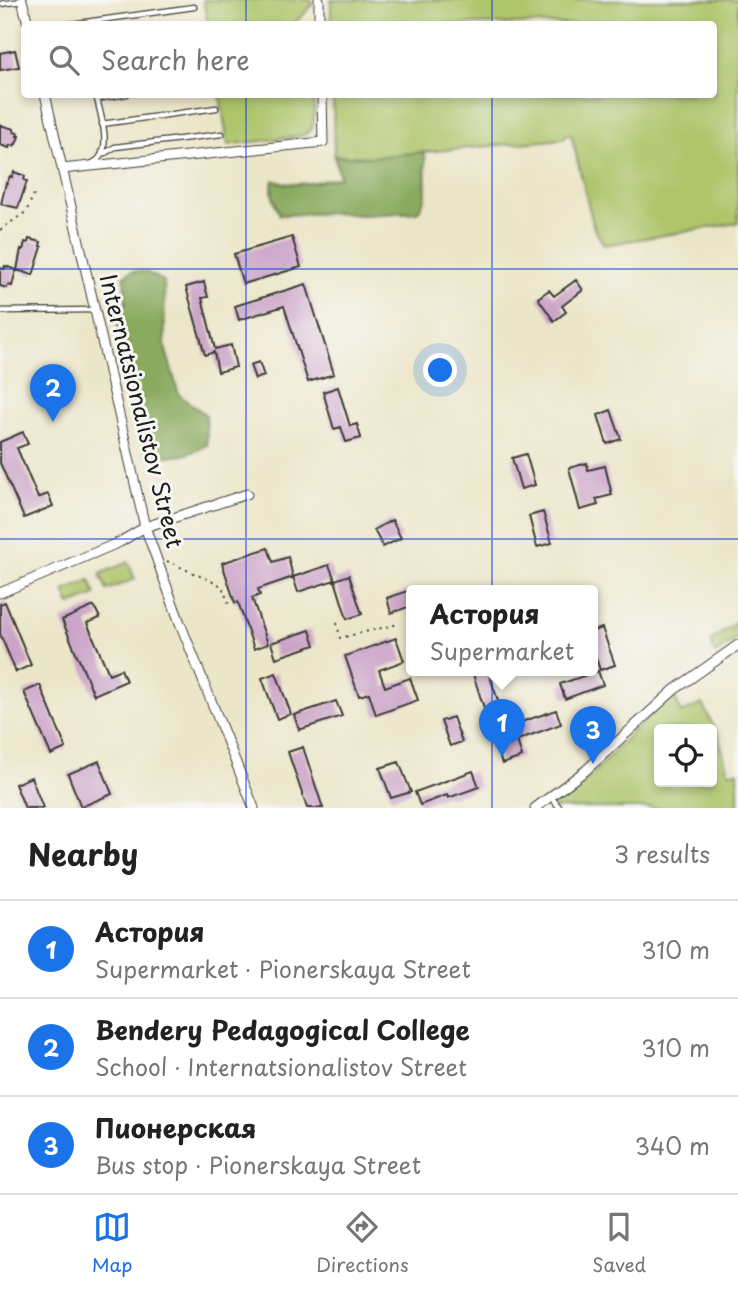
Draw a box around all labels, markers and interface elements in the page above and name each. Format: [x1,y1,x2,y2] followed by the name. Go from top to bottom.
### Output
[21,21,717,98] search box
[101,40,250,79] text: Search here
[45,41,83,79] icon: search
[91,270,193,551] street label: Internatsionalistov Street
[423,353,457,387] your location
[30,364,76,422] pin: 2
[406,585,598,676] popup
[430,594,539,633] text: Астория
[430,633,574,668] text: Supermarket
[479,699,525,757] pin: 1
[570,706,616,764] pin: 3
[654,724,717,787] map controls
[654,724,717,787] button: locate
[28,831,138,876] text: Nearby
[614,836,710,871] text: 3 results
[95,912,205,951] text: Астория
[46,932,57,967] text: 1
[641,932,710,967] text: 310 m
[95,951,471,986] text: Supermarket · Pionerskaya Street
[95,1010,470,1049] text: Bendery Pedagogical College
[43,1030,59,1065] text: 2
[641,1030,710,1065] text: 310 m
[95,1049,467,1084] text: School · Internatsionalistov Street
[95,1108,257,1147] text: Пионерская
[43,1128,59,1163] text: 3
[635,1128,710,1163] text: 340 m
[95,1147,421,1182] text: Bus stop · Pionerskaya Street
[92,1208,132,1278] tab: Map
[316,1208,409,1278] tab: Directions
[592,1208,646,1278] tab: Saved

